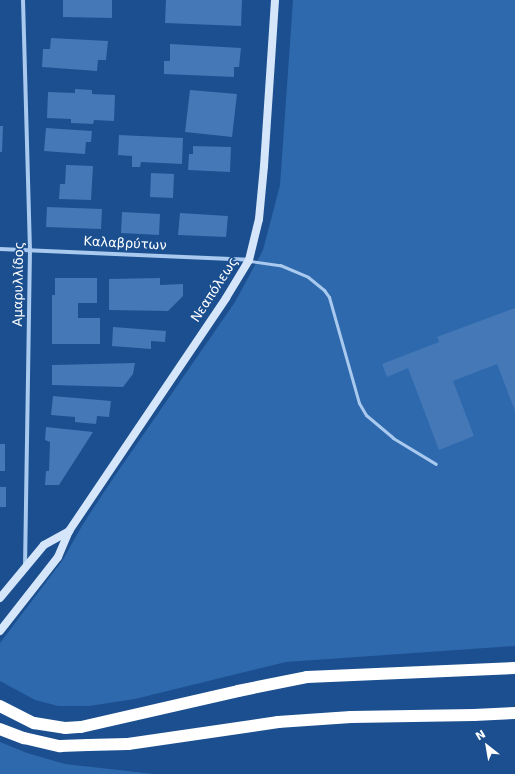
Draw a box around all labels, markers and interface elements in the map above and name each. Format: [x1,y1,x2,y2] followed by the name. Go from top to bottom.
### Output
[83,234,167,254] street label: Καλαβρύτων
[10,241,28,327] street label: Αμαρυλλίδος
[188,255,242,325] street label: Νεαπόλεως
[467,726,507,766] north arrow
[473,727,488,743] text: N

